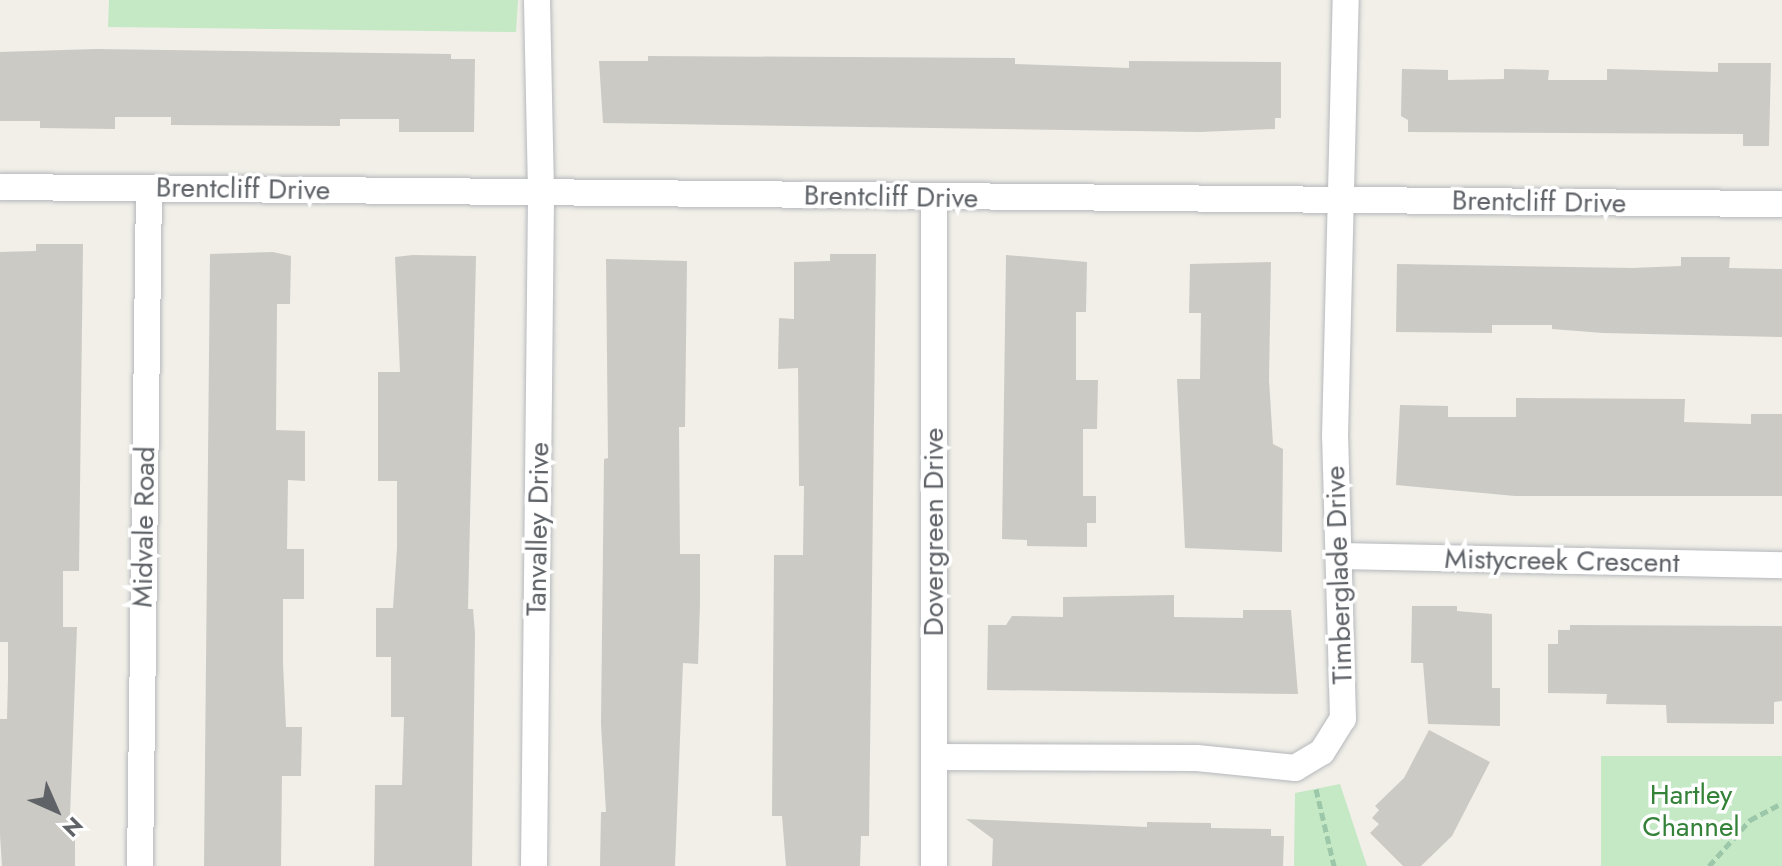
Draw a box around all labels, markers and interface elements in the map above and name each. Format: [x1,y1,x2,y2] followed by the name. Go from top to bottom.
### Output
[156,171,330,207] street label: Brentcliff Drive
[804,179,978,215] street label: Brentcliff Drive
[1452,184,1626,220] street label: Brentcliff Drive
[917,428,951,636] street label: Dovergreen Drive
[520,442,556,616] street label: Tanvalley Drive
[126,446,162,608] street label: Midvale Road
[1318,465,1360,685] street label: Timberglade Drive
[1444,542,1680,580] street label: Mistycreek Crescent
[16,770,96,850] north arrow
[1642,778,1740,844] park label: Hartley Channel
[55,809,90,844] text: N

